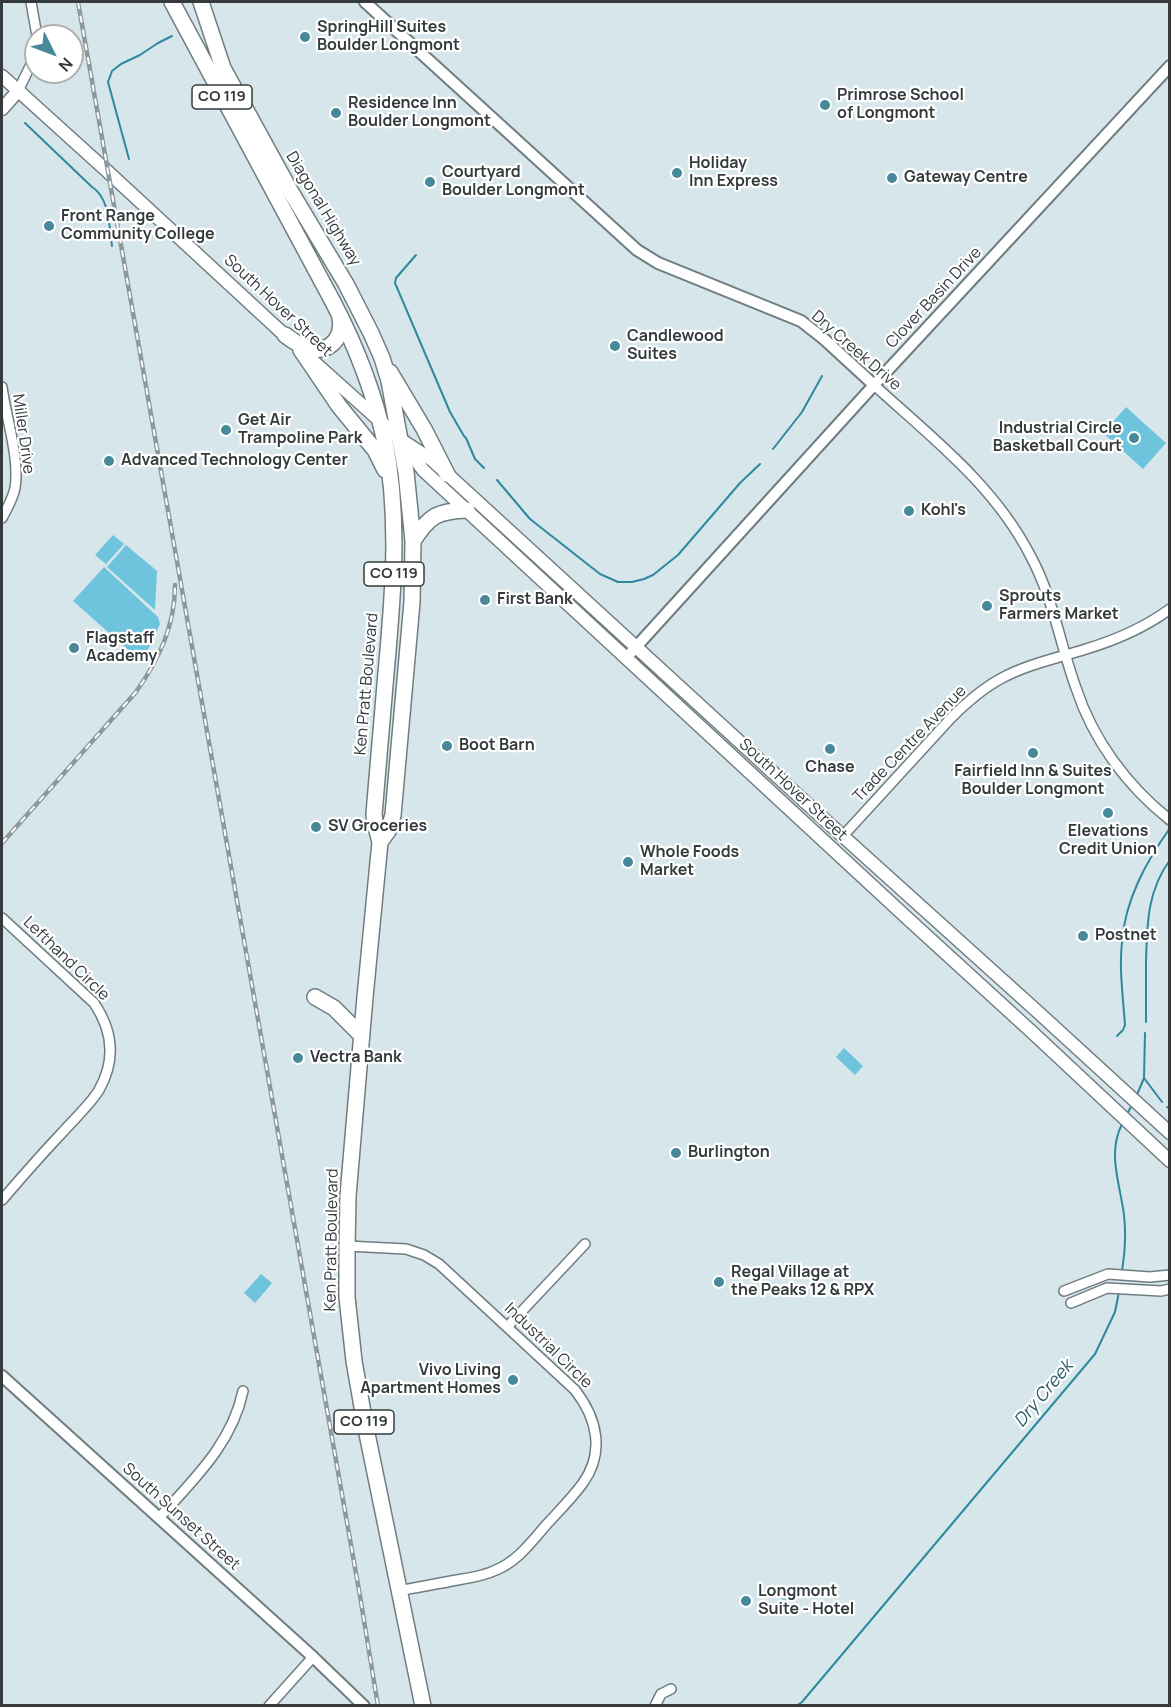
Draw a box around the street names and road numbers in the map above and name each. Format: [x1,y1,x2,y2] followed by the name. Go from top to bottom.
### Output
[192,85,252,109] road number: CO 119
[281,148,365,270] street label: Diagonal Highway
[882,243,986,353] street label: Clover Basin Drive
[220,251,336,361] street label: South Hover Street
[807,307,905,395] street label: Dry Creek Drive
[8,393,38,475] street label: Miller Drive
[364,562,424,586] road number: CO 119
[351,612,383,756] street label: Ken Pratt Boulevard
[849,682,971,806] street label: Trade Centre Avenue
[735,735,851,845] street label: South Hover Street
[19,913,113,1005] street label: Lefthand Circle
[321,1168,343,1312] street label: Ken Pratt Boulevard
[500,1299,596,1393] street label: Industrial Circle
[334,1410,394,1434] road number: CO 119
[118,1459,244,1575] street label: South Sunset Street

